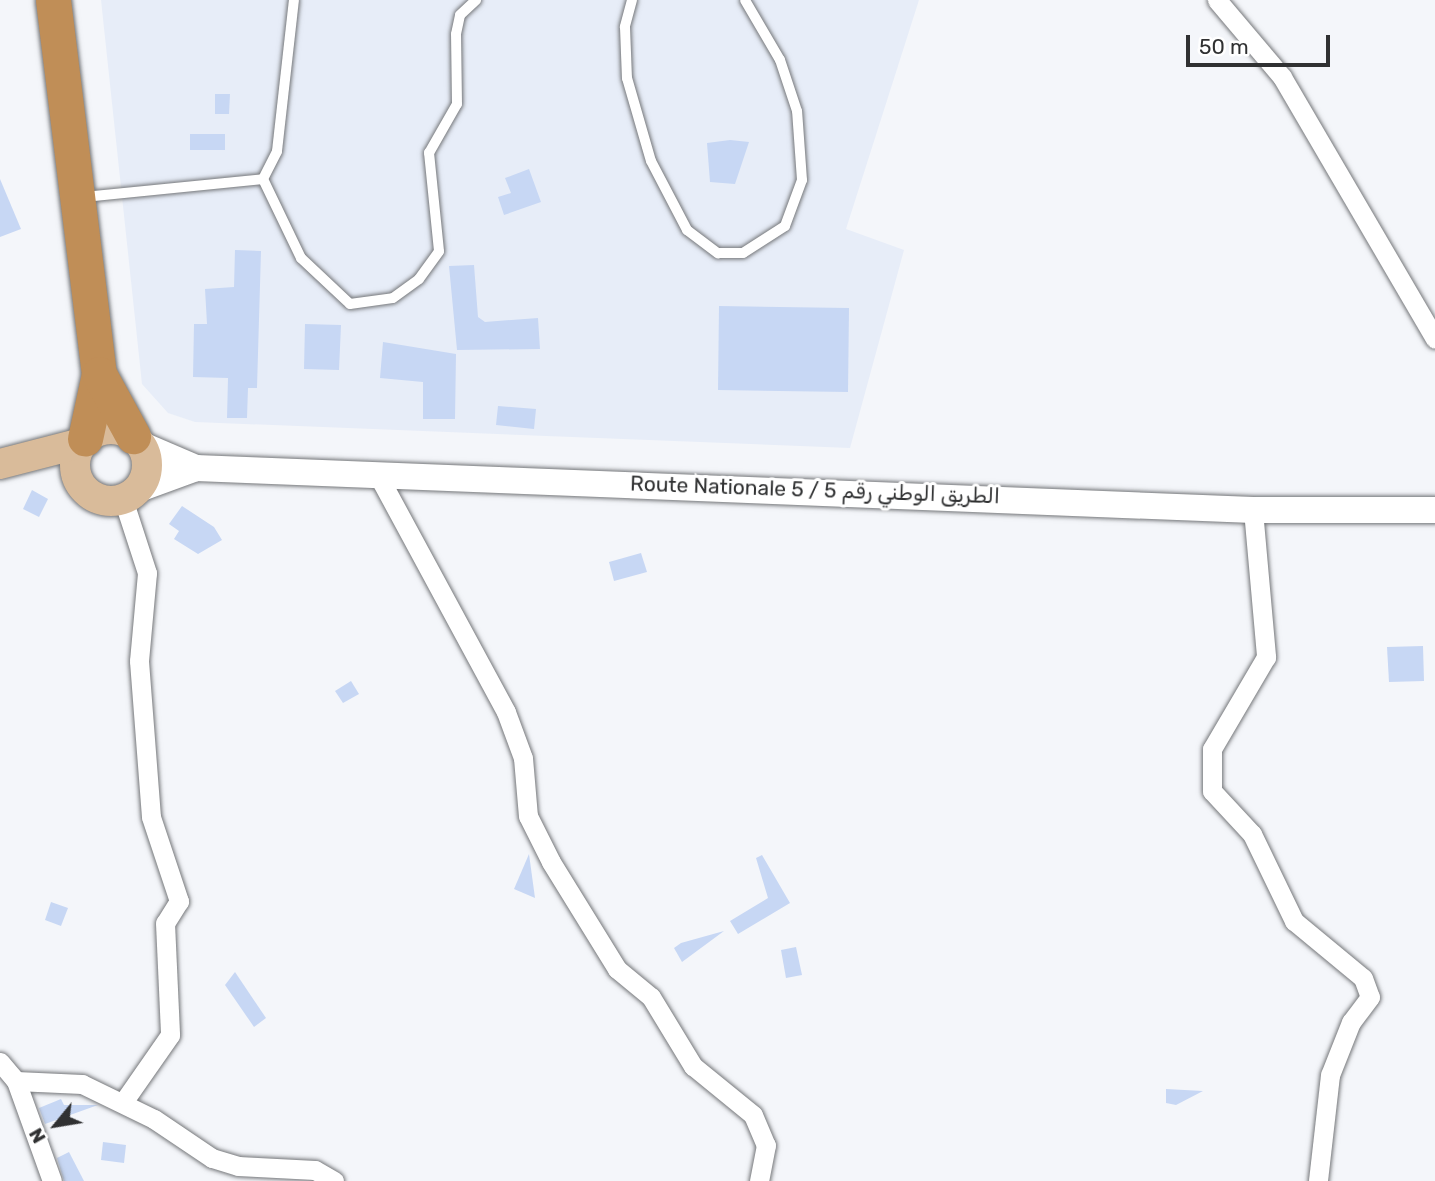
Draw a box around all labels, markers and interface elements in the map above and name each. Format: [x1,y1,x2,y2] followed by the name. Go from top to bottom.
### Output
[1190,21,1334,65] scale bar
[1199,34,1249,59] text: 50 m
[630,471,1000,509] street label: Route Nationale 5 / الطريق الوطني رقم 5
[21,1090,91,1160] north arrow
[24,1124,51,1147] text: N

